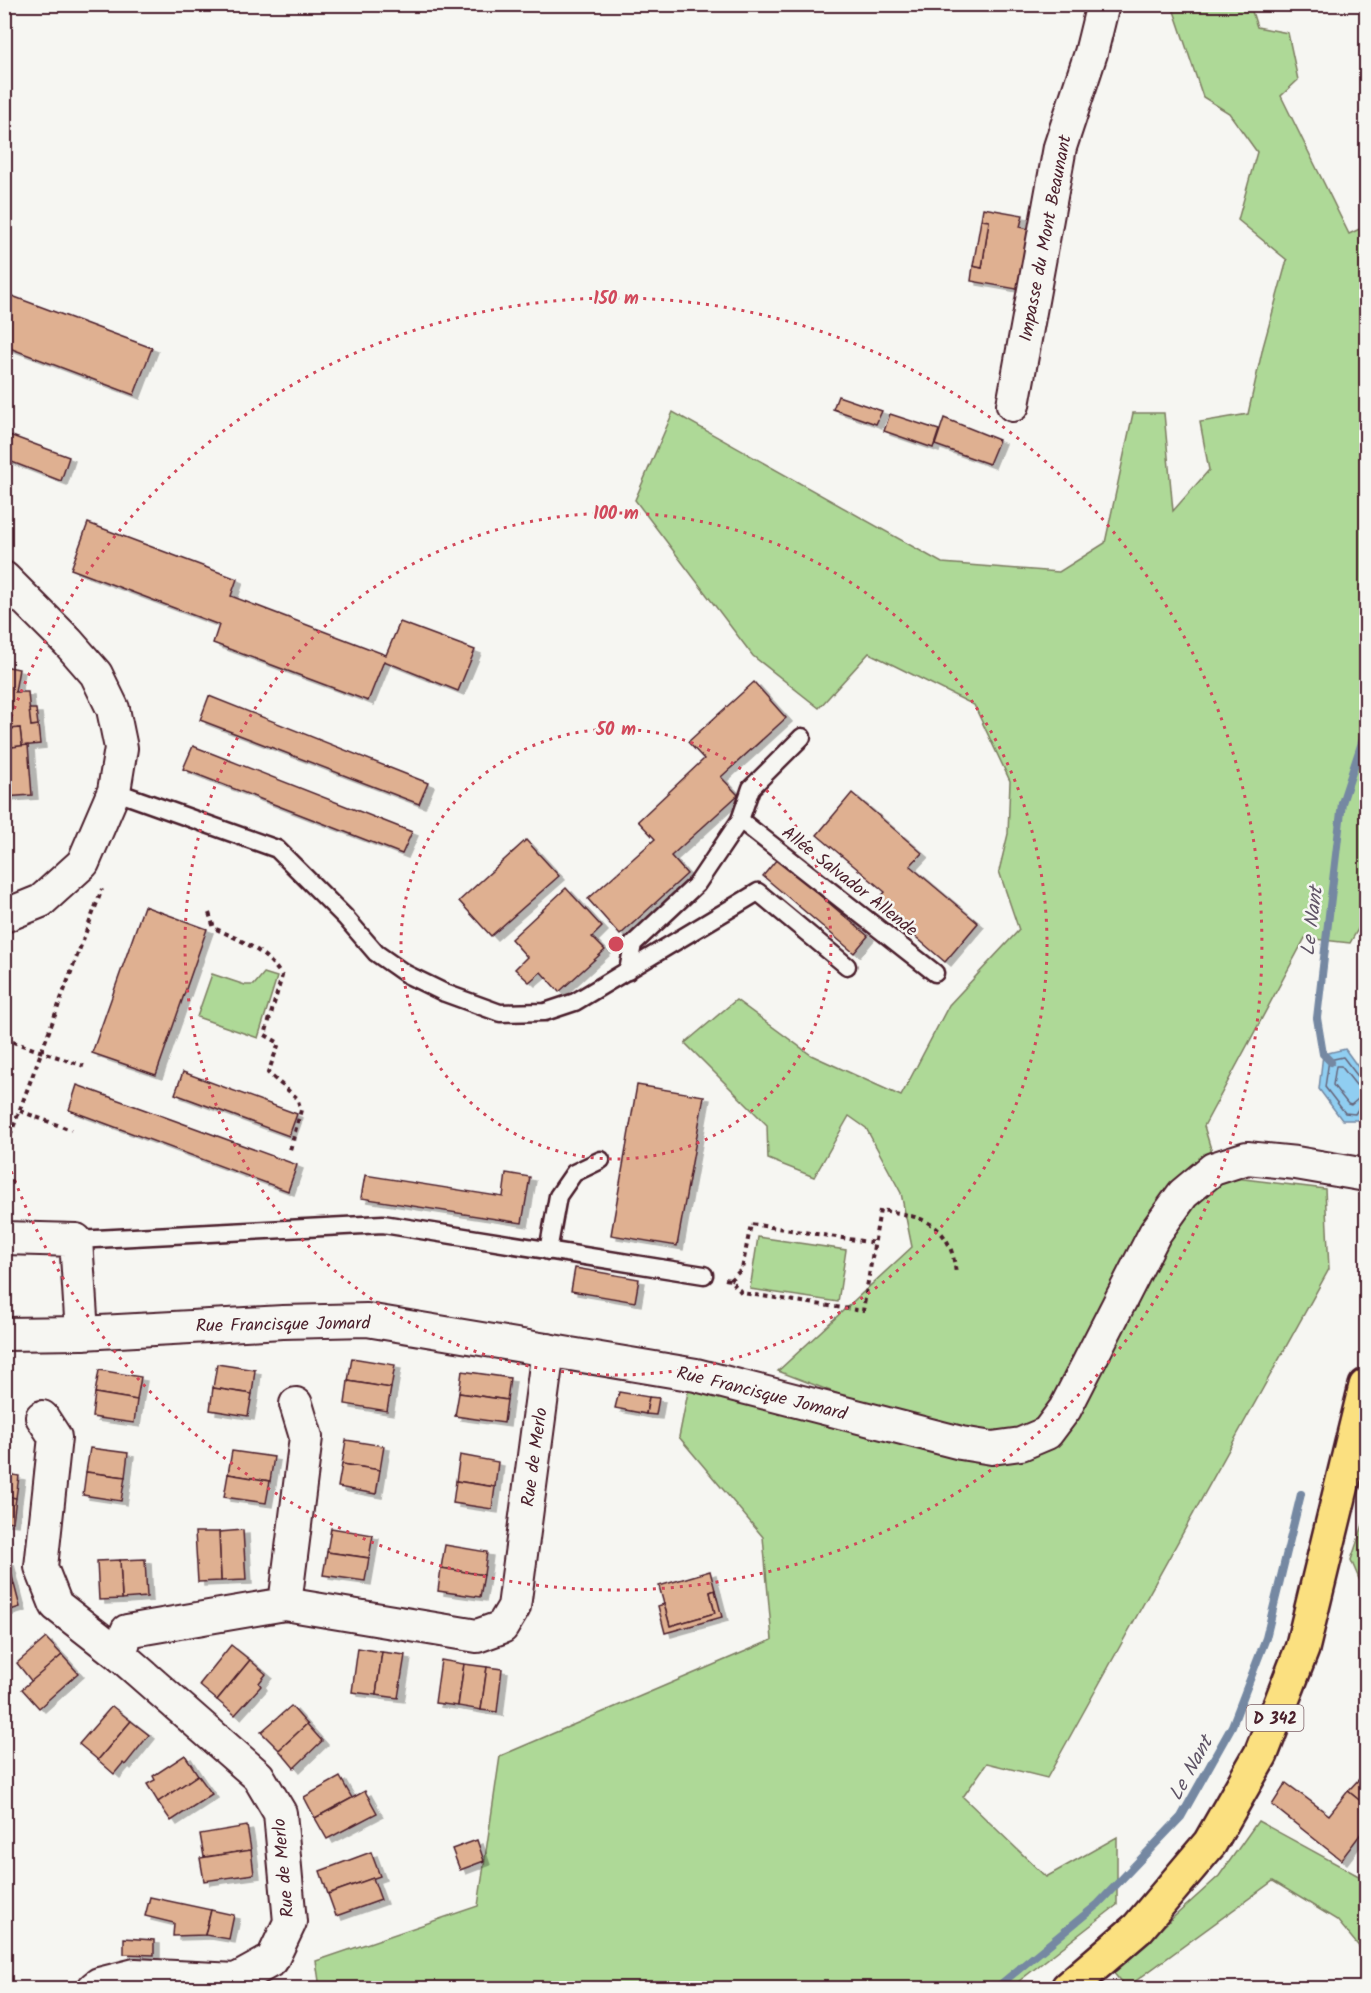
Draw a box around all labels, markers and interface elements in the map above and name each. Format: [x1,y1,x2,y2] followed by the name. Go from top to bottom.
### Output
[1012,132,1081,344] street label: Impasse du Mont Beaunant
[593,285,639,314] text: 150 m
[593,500,639,529] text: 100 m
[595,716,636,745] text: 50 m
[775,820,924,945] street label: Allée Salvador Allende
[1293,882,1333,958] water label: Le Nant
[606,934,626,954] centre of rings
[195,1309,372,1342] street label: Rue Francisque Jomard
[673,1359,851,1430] street label: Rue Francisque Jomard
[514,1406,557,1509] street label: Rue de Merlo
[1246,1705,1304,1731] road number: D 342
[1161,1728,1224,1807] water label: Le Nant
[266,1817,303,1919] street label: Rue de Merlo

